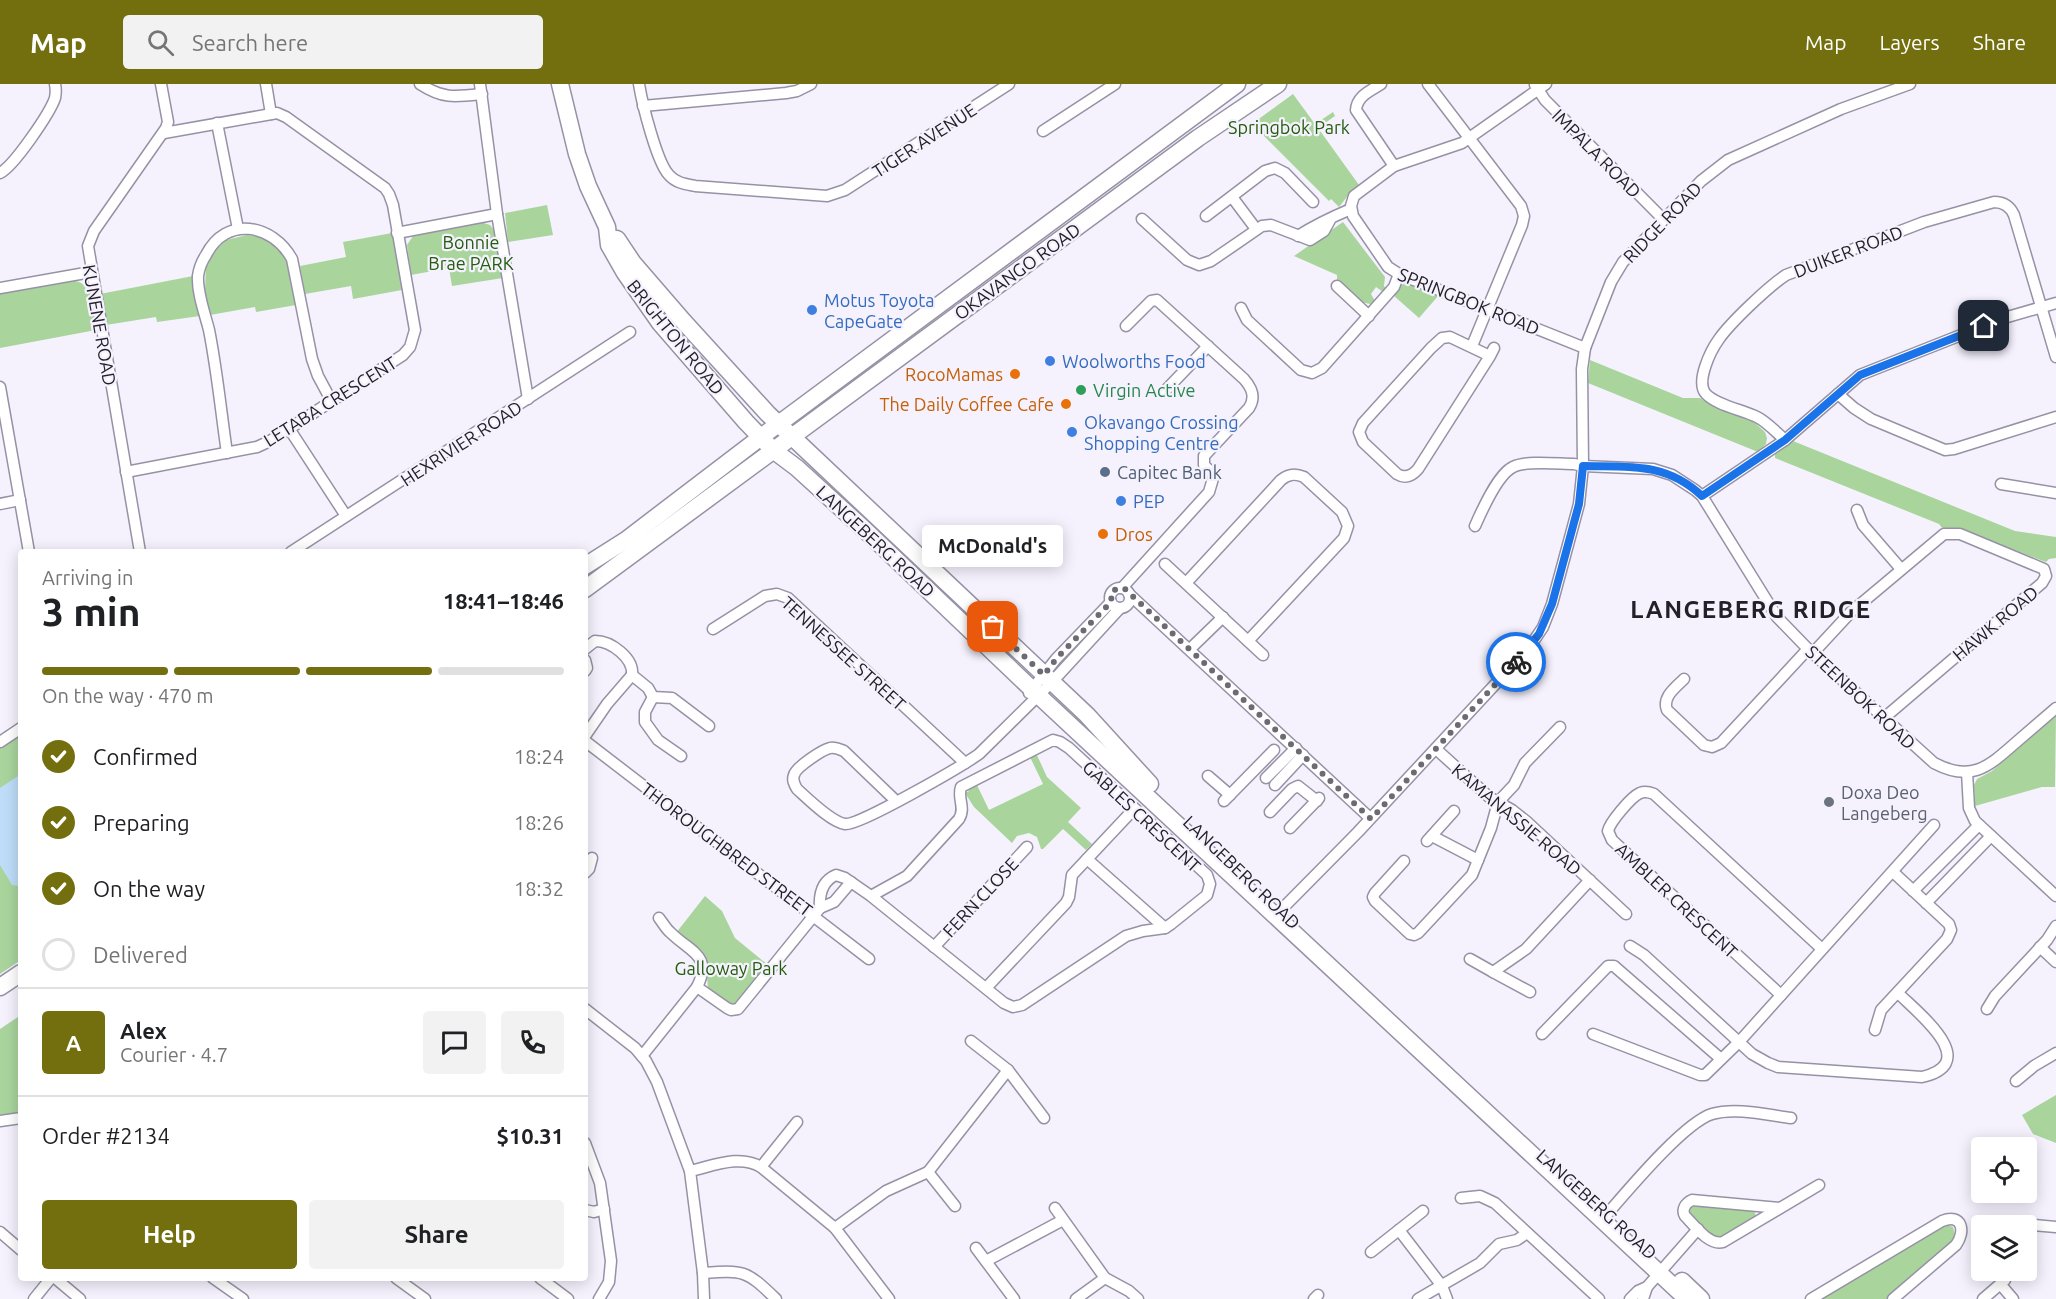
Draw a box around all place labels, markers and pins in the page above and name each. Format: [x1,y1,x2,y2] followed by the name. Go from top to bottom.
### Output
[824,290,935,331] place label: Motus Toyota CapeGate
[1958,300,2009,351] pin
[805,303,819,317] marker: Motus Toyota CapeGate
[1062,351,1206,371] place label: Woolworths Food
[1043,354,1057,368] marker: Woolworths Food
[905,364,1003,384] place label: RocoMamas
[1008,367,1022,381] marker: RocoMamas
[1093,380,1195,400] place label: Virgin Active
[1074,383,1088,397] marker: Virgin Active
[880,394,1054,414] place label: The Daily Coffee Cafe
[1059,397,1073,411] marker: The Daily Coffee Cafe
[1084,412,1239,453] place label: Okavango Crossing Shopping Centre
[1065,425,1079,439] marker: Okavango Crossing Shopping Centre
[1117,462,1222,482] place label: Capitec Bank
[1098,465,1112,479] marker: Capitec Bank
[1133,491,1165,511] place label: PEP
[1114,494,1128,508] marker: PEP
[1115,524,1153,544] place label: Dros
[922,525,1064,567] callout: McDonald's
[1096,527,1110,541] marker: Dros
[967,601,1018,652] pin
[1841,782,1928,823] place label: Doxa Deo Langeberg
[1822,795,1836,809] marker: Doxa Deo Langeberg

